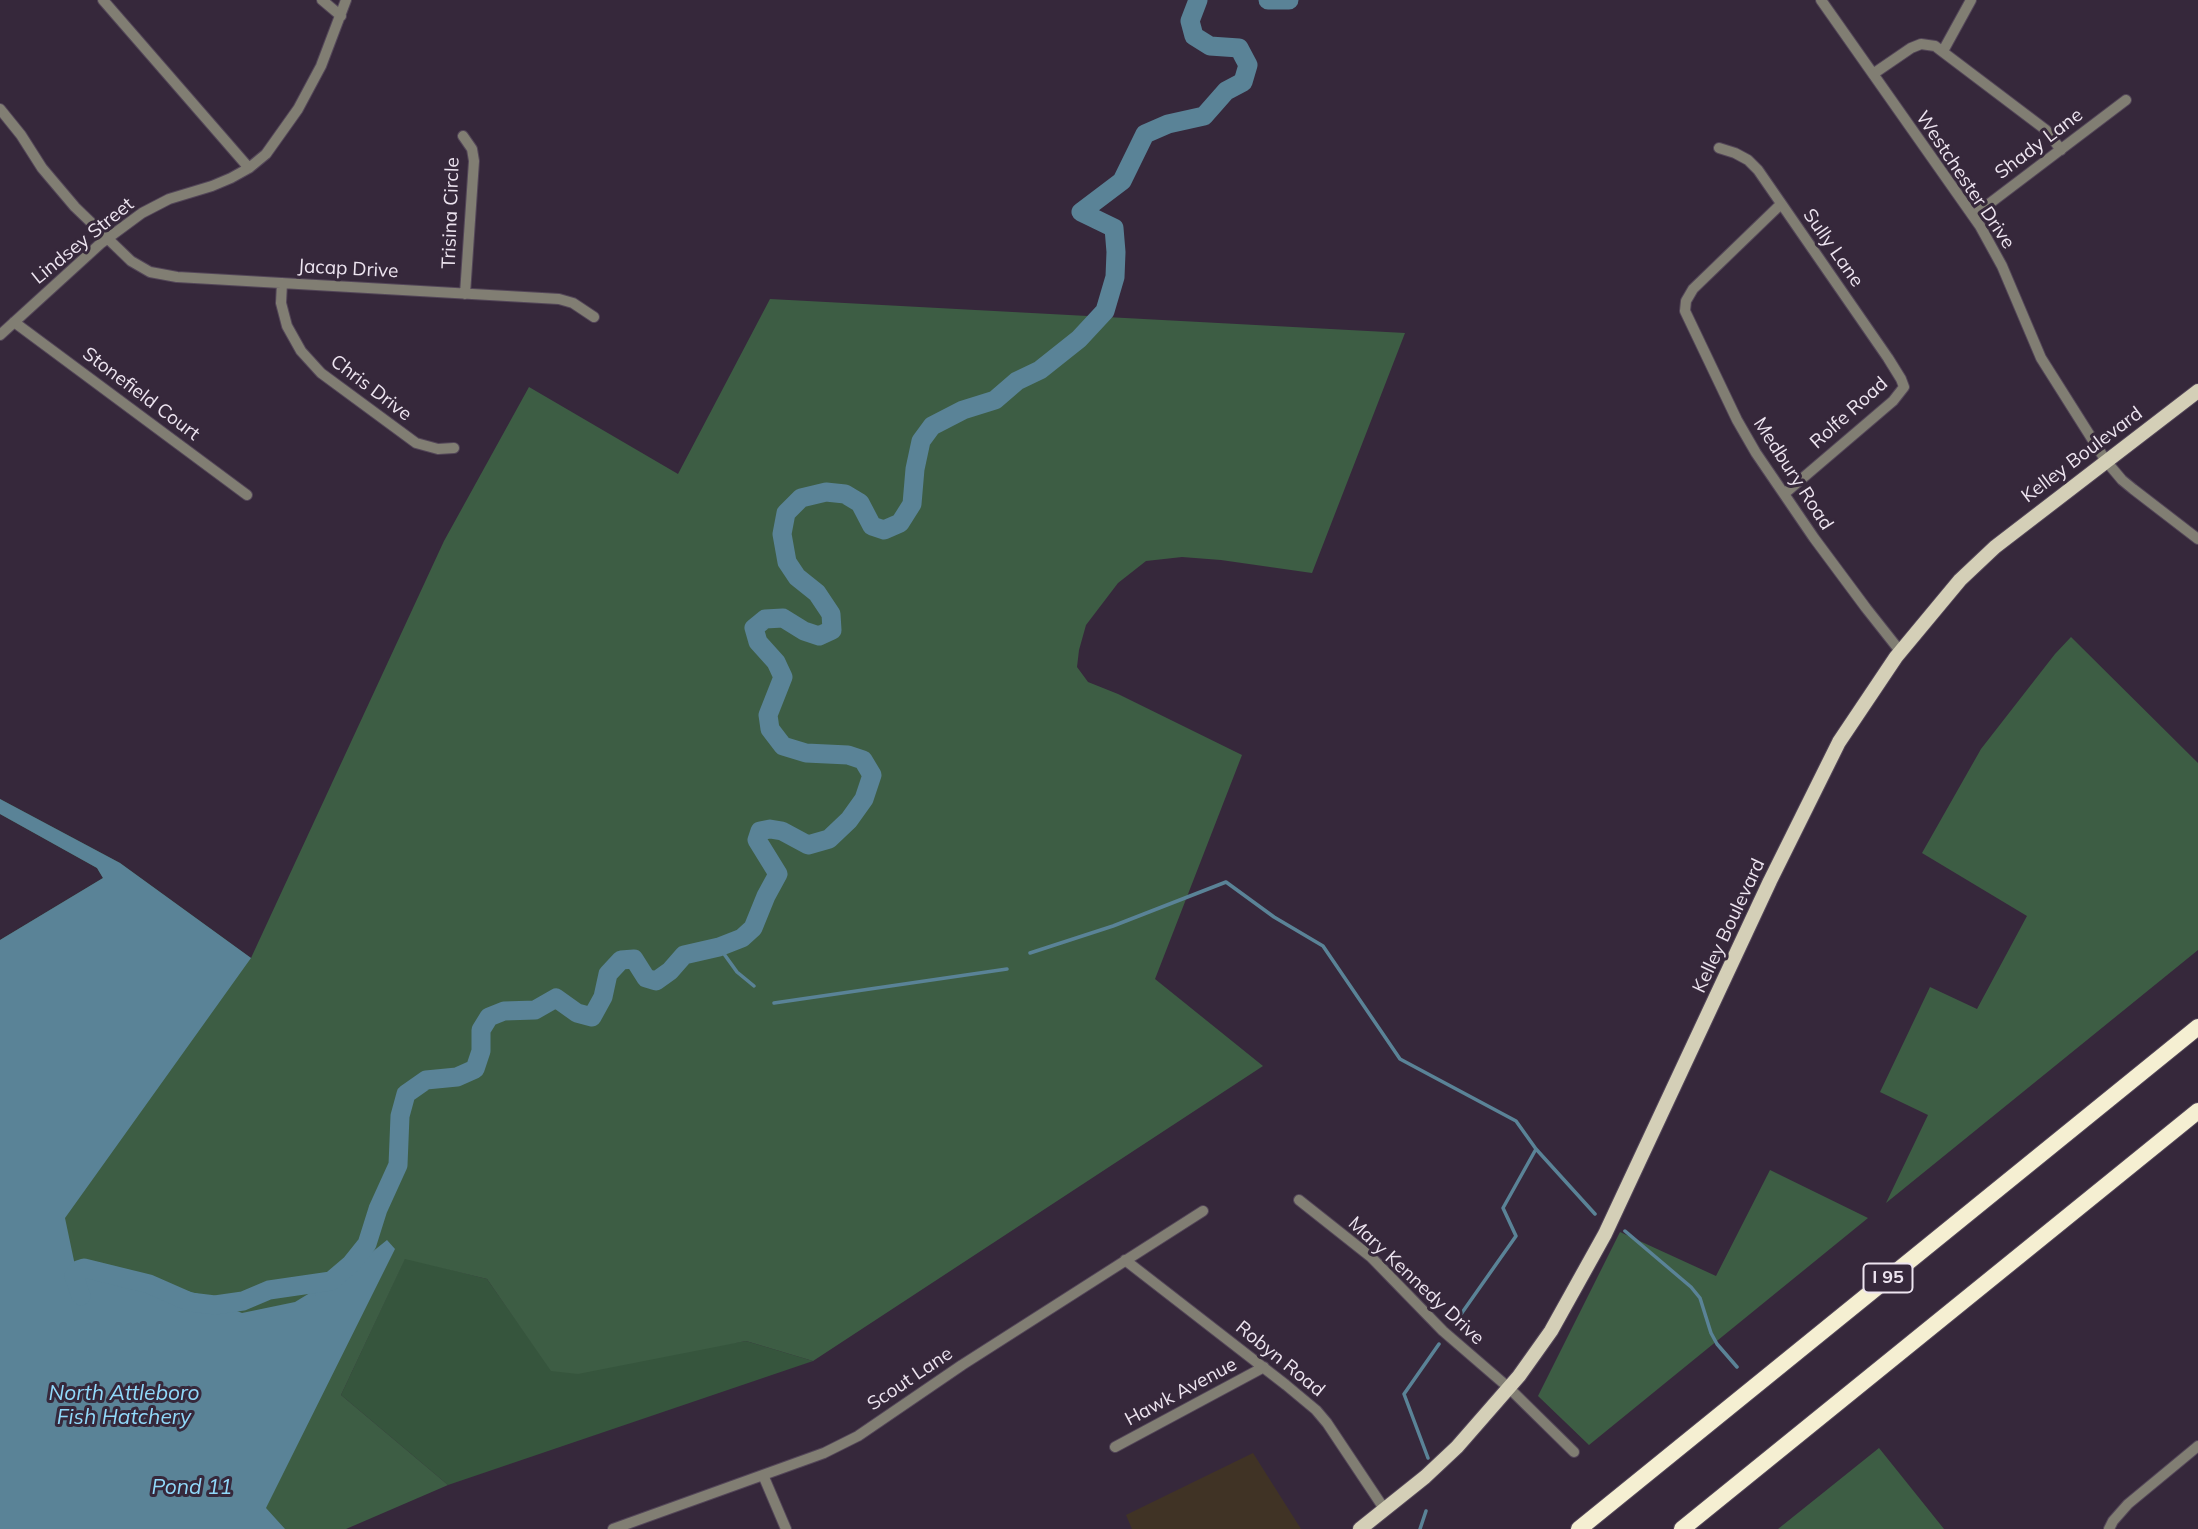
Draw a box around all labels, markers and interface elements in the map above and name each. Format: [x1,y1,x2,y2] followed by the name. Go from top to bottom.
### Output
[1991,104,2087,184] street label: Shady Lane
[1911,107,2019,253] street label: Westchester Drive
[438,157,464,269] street label: Trisina Circle
[27,193,139,289] street label: Lindsey Street
[1798,205,1868,291] street label: Sully Lane
[297,255,399,283] street label: Jacap Drive
[78,342,204,446] street label: Stonefield Court
[326,350,416,426] street label: Chris Drive
[1806,372,1892,454] street label: Rolfe Road
[2017,402,2147,508] street label: Kelley Boulevard
[1748,413,1838,535] street label: Medbury Road
[1688,855,1770,997] street label: Kelley Boulevard
[1343,1212,1489,1350] street label: Mary Kennedy Drive
[1864,1264,1912,1293] road number: I 95
[1231,1316,1329,1402] street label: Robyn Road
[863,1342,957,1416] street label: Scout Lane
[1121,1353,1241,1431] street label: Hawk Avenue
[48,1381,200,1431] water label: North Attleboro Fish Hatchery
[152,1475,232,1501] water label: Pond 11

